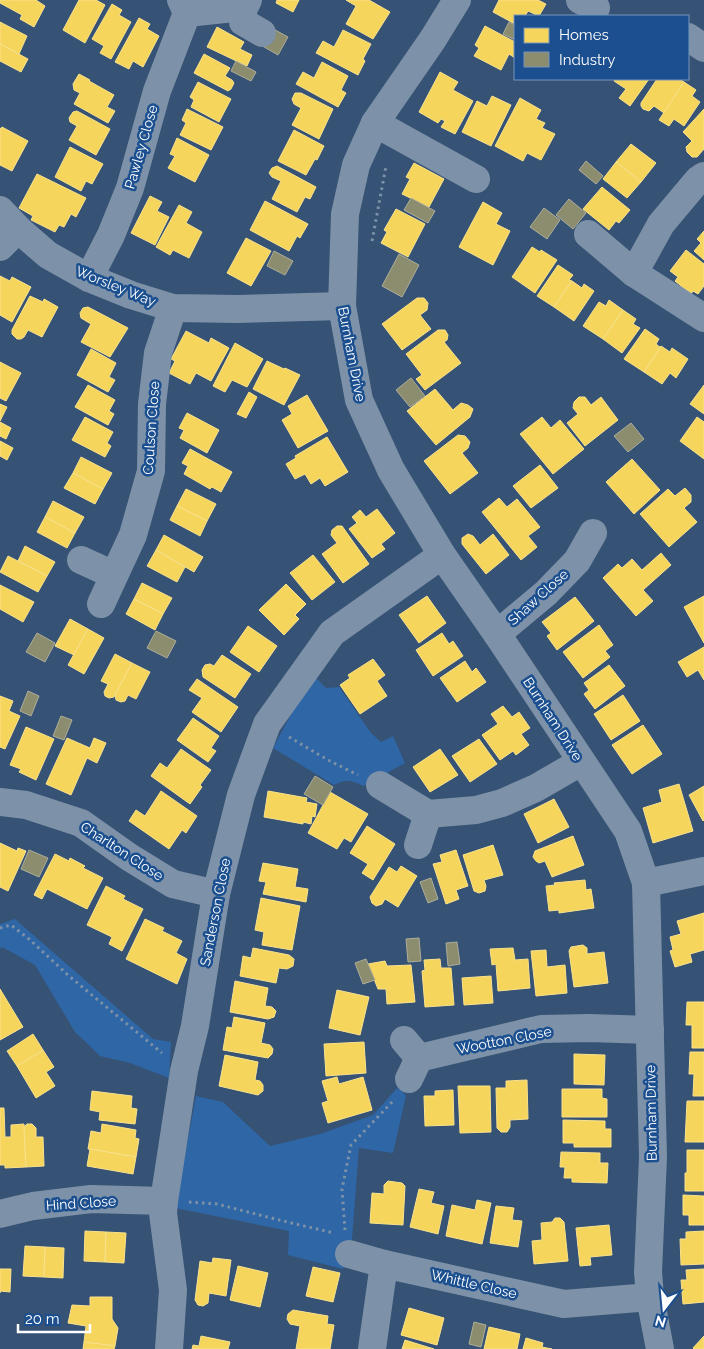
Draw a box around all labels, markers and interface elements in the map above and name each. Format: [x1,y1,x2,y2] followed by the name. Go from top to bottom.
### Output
[514,15,689,80] legend
[559,26,609,44] text: Homes
[559,51,615,69] text: Industry
[121,103,161,191] street label: Pawley Close
[74,263,159,309] street label: Worsley Way
[335,305,369,403] street label: Burnham Drive
[140,381,162,475] street label: Coulson Close
[505,566,571,628] street label: Shaw Close
[520,674,586,764] street label: Burnham Drive
[78,818,166,884] street label: Charlton Close
[197,857,233,967] street label: Sanderson Close
[455,1023,553,1057] street label: Wootton Close
[642,1065,660,1161] street label: Burnham Drive
[45,1193,117,1213] street label: Hind Close
[430,1266,518,1302] street label: Whittle Close
[639,1284,689,1334] north arrow
[18,1302,90,1334] scale bar
[25,1310,60,1328] text: 20 m
[653,1312,668,1331] text: N

